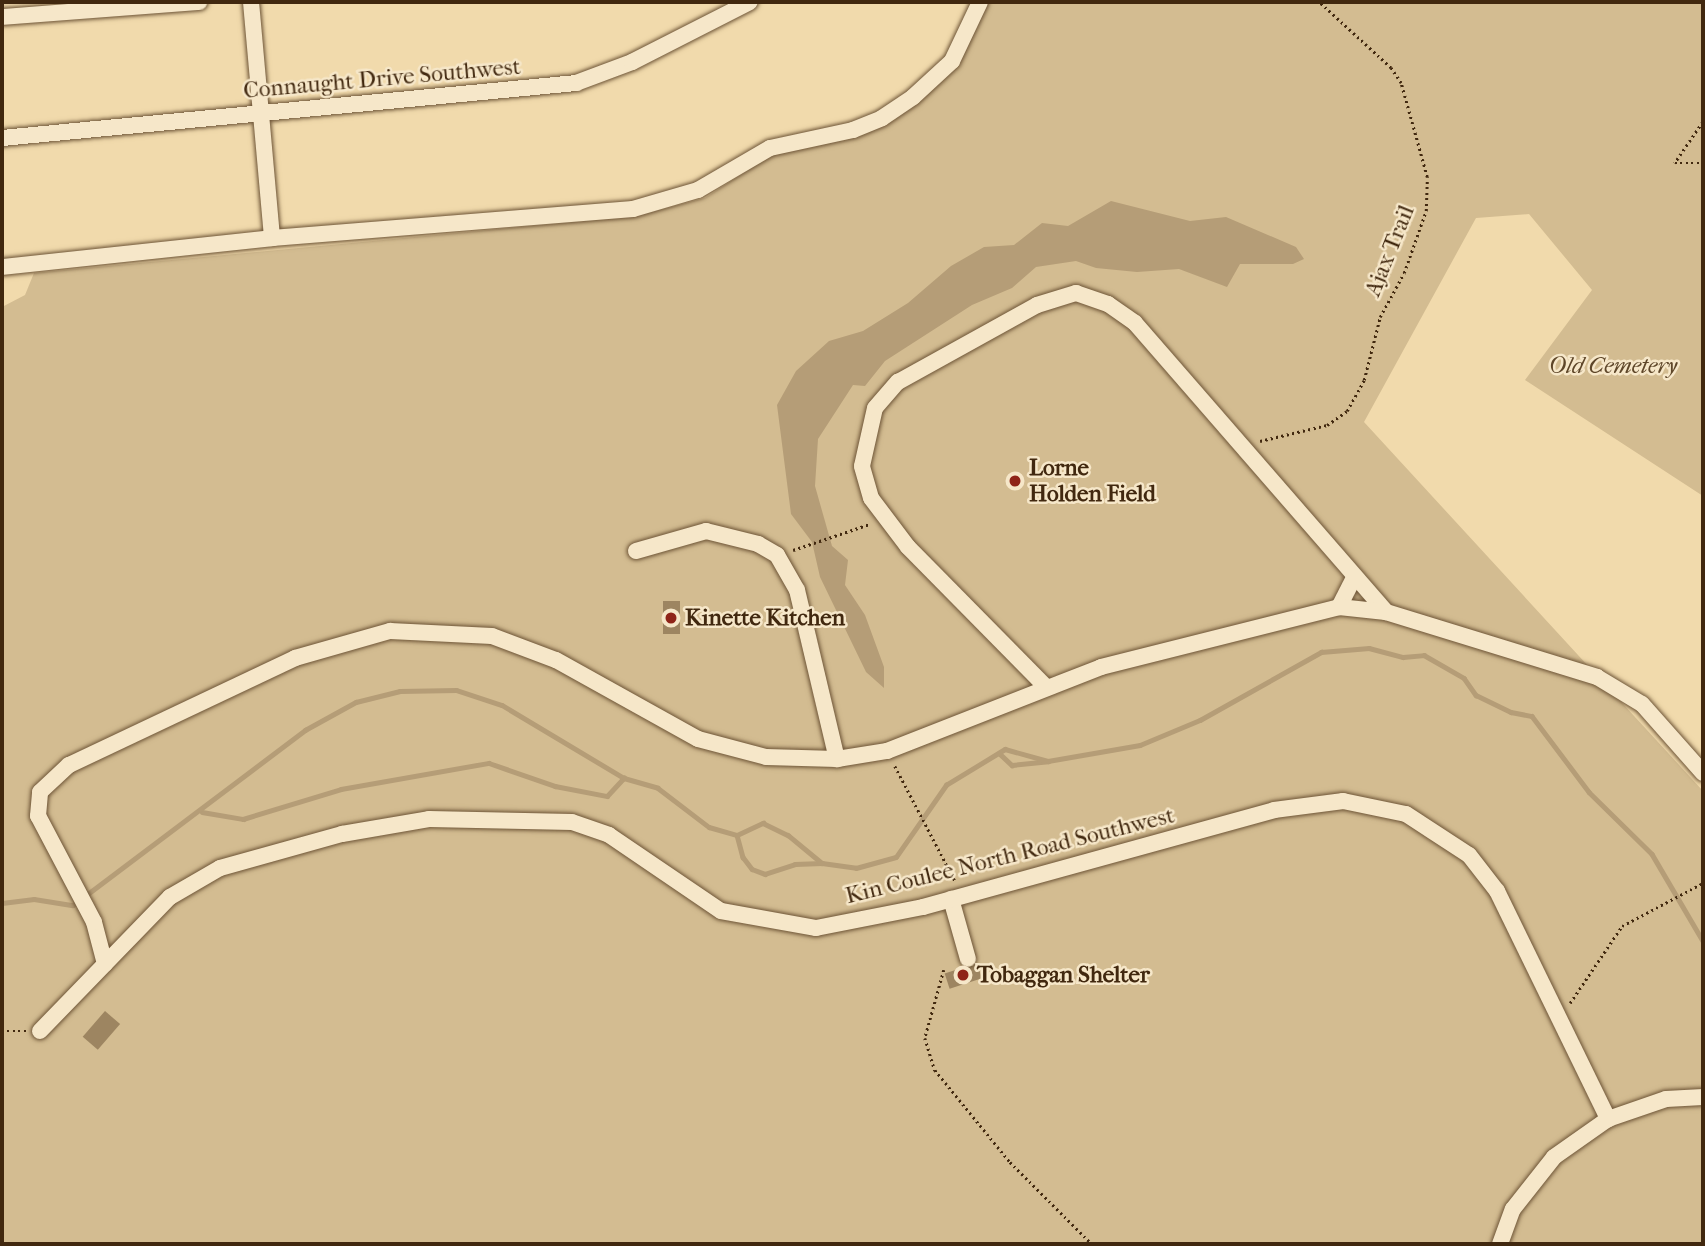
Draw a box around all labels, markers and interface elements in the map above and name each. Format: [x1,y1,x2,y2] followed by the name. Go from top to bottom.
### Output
[242,53,522,105] street label: Connaught Drive Southwest
[1359,201,1421,301] street label: Ajax Trail
[1549,352,1677,380] park label: Old Cemetery
[1029,454,1156,508] place label: Lorne Holden Field
[1007,473,1023,489] marker: Lorne Holden Field
[685,604,845,632] place label: Kinette Kitchen
[663,610,679,626] marker: Kinette Kitchen
[843,802,1177,910] street label: Kin Coulee North Road Southwest
[977,961,1150,989] place label: Tobaggan Shelter
[955,967,971,983] marker: Tobaggan Shelter

